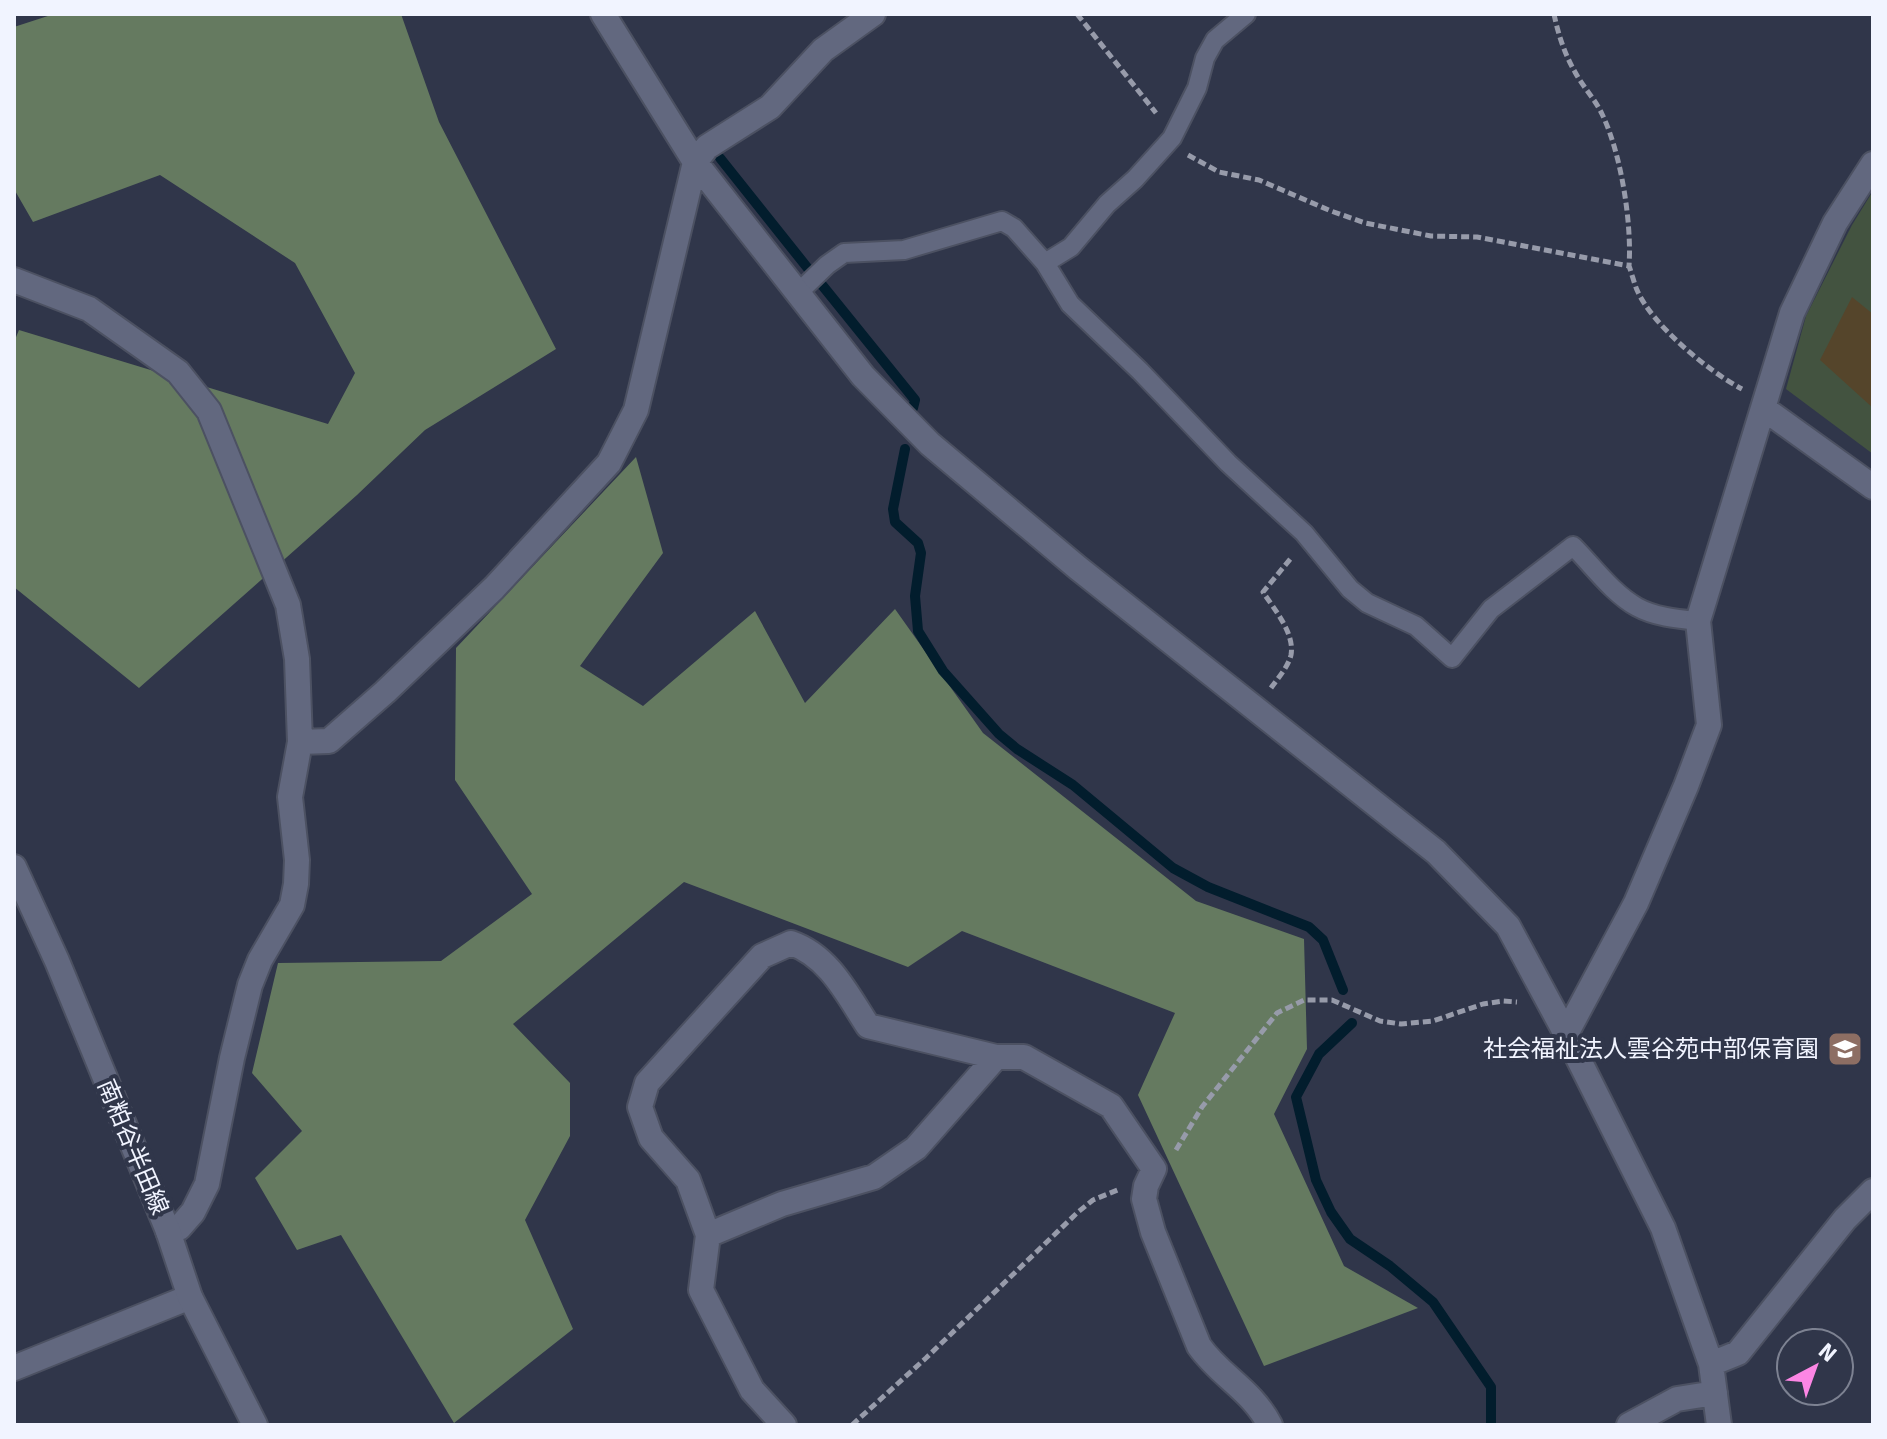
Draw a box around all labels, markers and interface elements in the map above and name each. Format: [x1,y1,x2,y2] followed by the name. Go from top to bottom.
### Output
[1826,1030,1864,1068] school or university icon: 社会福祉法人雲谷苑中部保育園
[1483,1034,1819,1064] place label: 社会福祉法人雲谷苑中部保育園
[91,1075,175,1219] street label: 南粕谷半田線
[1775,1327,1855,1407] north arrow
[1813,1337,1842,1367] text: N

